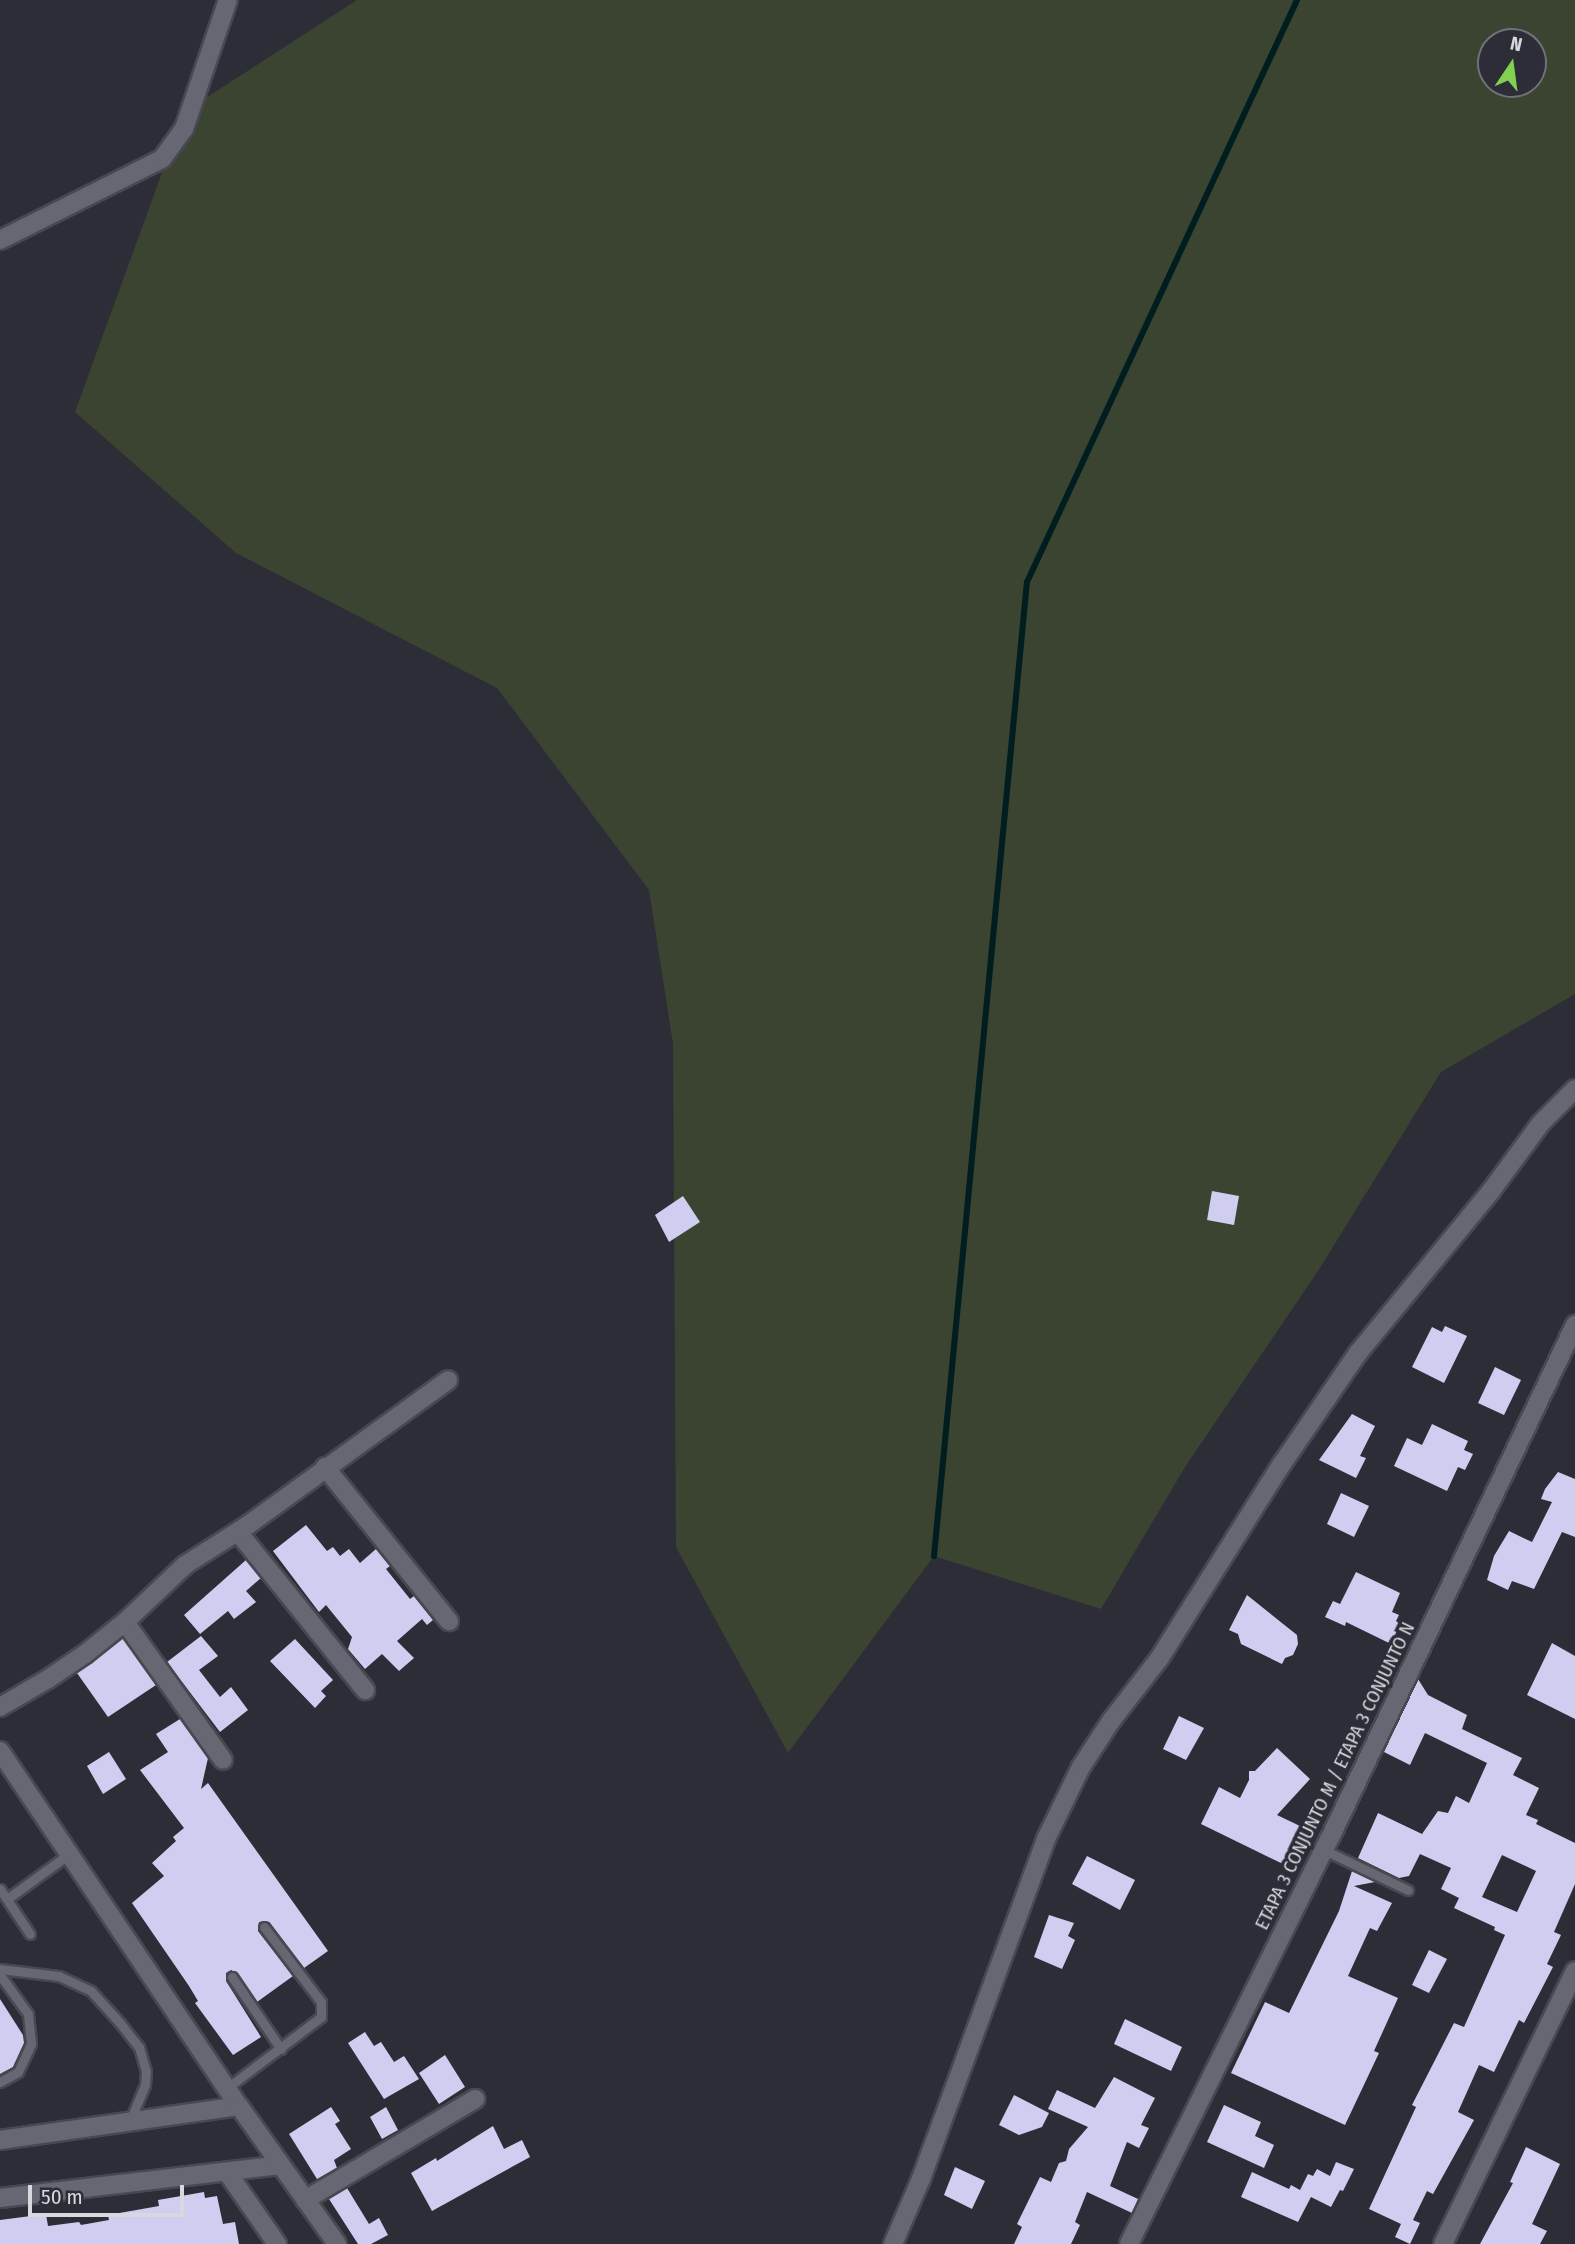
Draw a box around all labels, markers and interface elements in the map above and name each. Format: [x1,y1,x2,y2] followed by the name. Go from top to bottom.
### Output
[1477,28,1547,98] north arrow
[1508,32,1525,56] text: N
[1250,1619,1420,1933] street label: ETAPA 3 CONJUNTO M / ETAPA 3 CONJUNTO N
[32,2170,187,2214] scale bar
[41,2184,83,2210] text: 50 m

